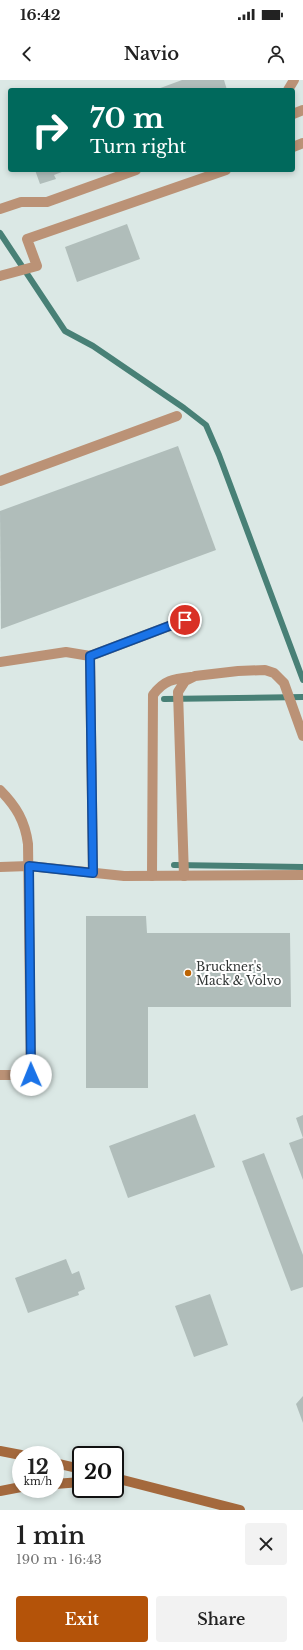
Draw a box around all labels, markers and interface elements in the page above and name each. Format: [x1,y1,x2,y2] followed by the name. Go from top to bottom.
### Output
[20,5,61,24] text: 16:42
[16,43,38,65] icon: back
[124,43,179,65] text: Navio
[265,43,287,65] icon: person
[90,101,164,136] text: 70 m
[24,104,76,156] icon: right
[90,136,186,158] text: Turn right
[168,603,202,637] pin
[174,609,196,631] icon: arrive
[196,959,281,988] place label: Bruckner's Mack & Volvo
[183,968,193,978] marker: Bruckner's Mack & Volvo
[10,1054,52,1096] position arrow
[72,1446,124,1498] speed limit sign: 20
[27,1455,49,1479] text: 12
[24,1475,52,1488] text: km/h
[16,1521,85,1550] text: 1 min
[245,1523,287,1565] button: close
[16,1551,102,1568] text: 190 m · 16:43
[16,1596,148,1642] button: Exit
[156,1596,287,1642] button: Share

